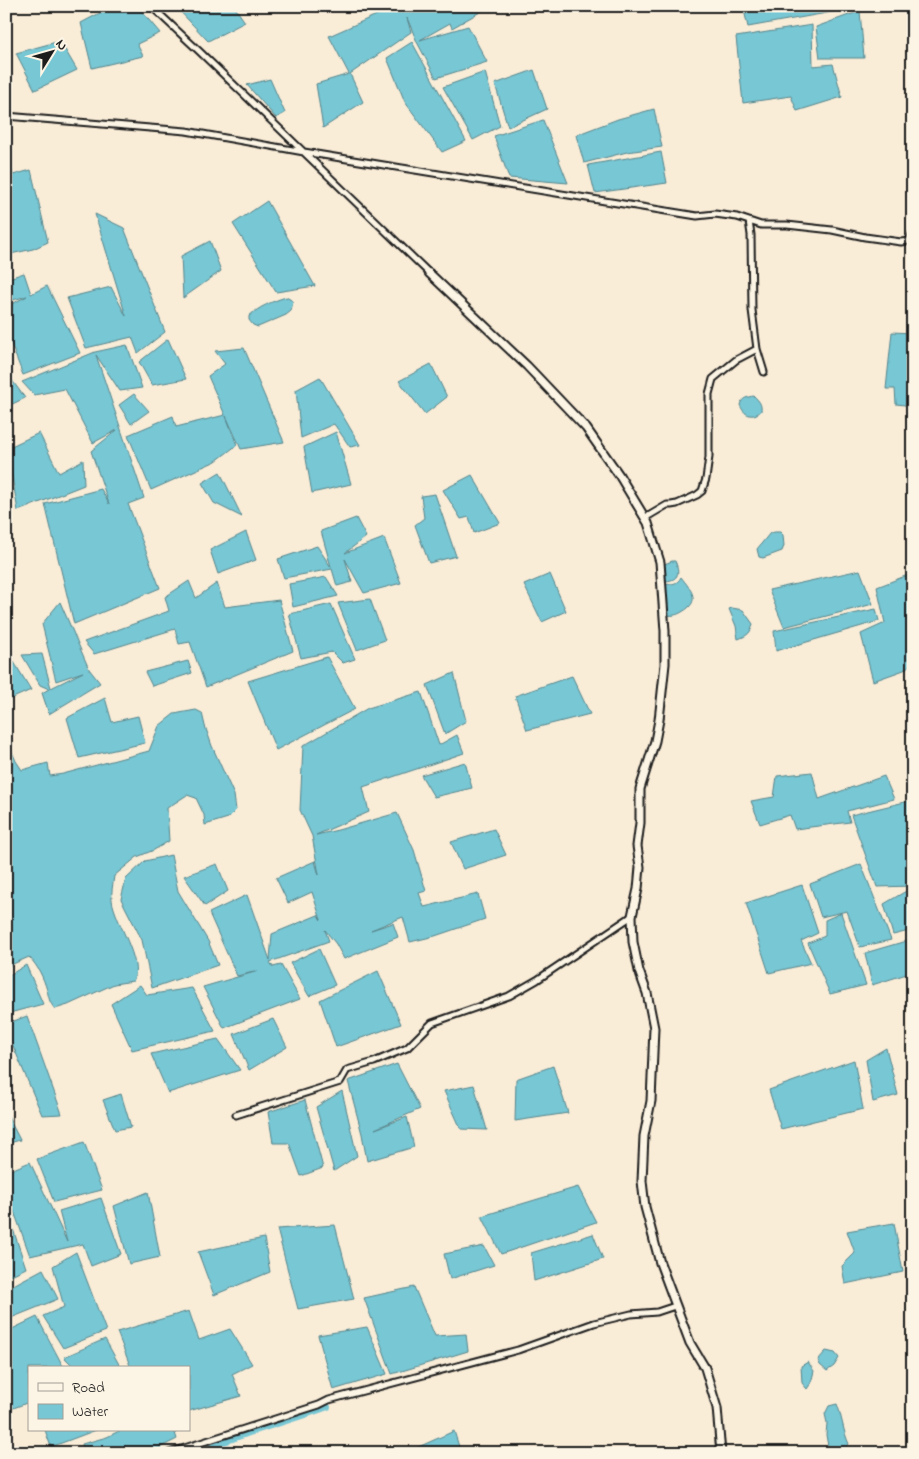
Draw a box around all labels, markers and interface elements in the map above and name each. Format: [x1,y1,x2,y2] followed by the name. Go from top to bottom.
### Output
[28,28,78,78] north arrow
[50,35,72,55] text: N
[28,1366,190,1432] legend
[72,1377,105,1399] text: Road
[72,1401,108,1423] text: Water

